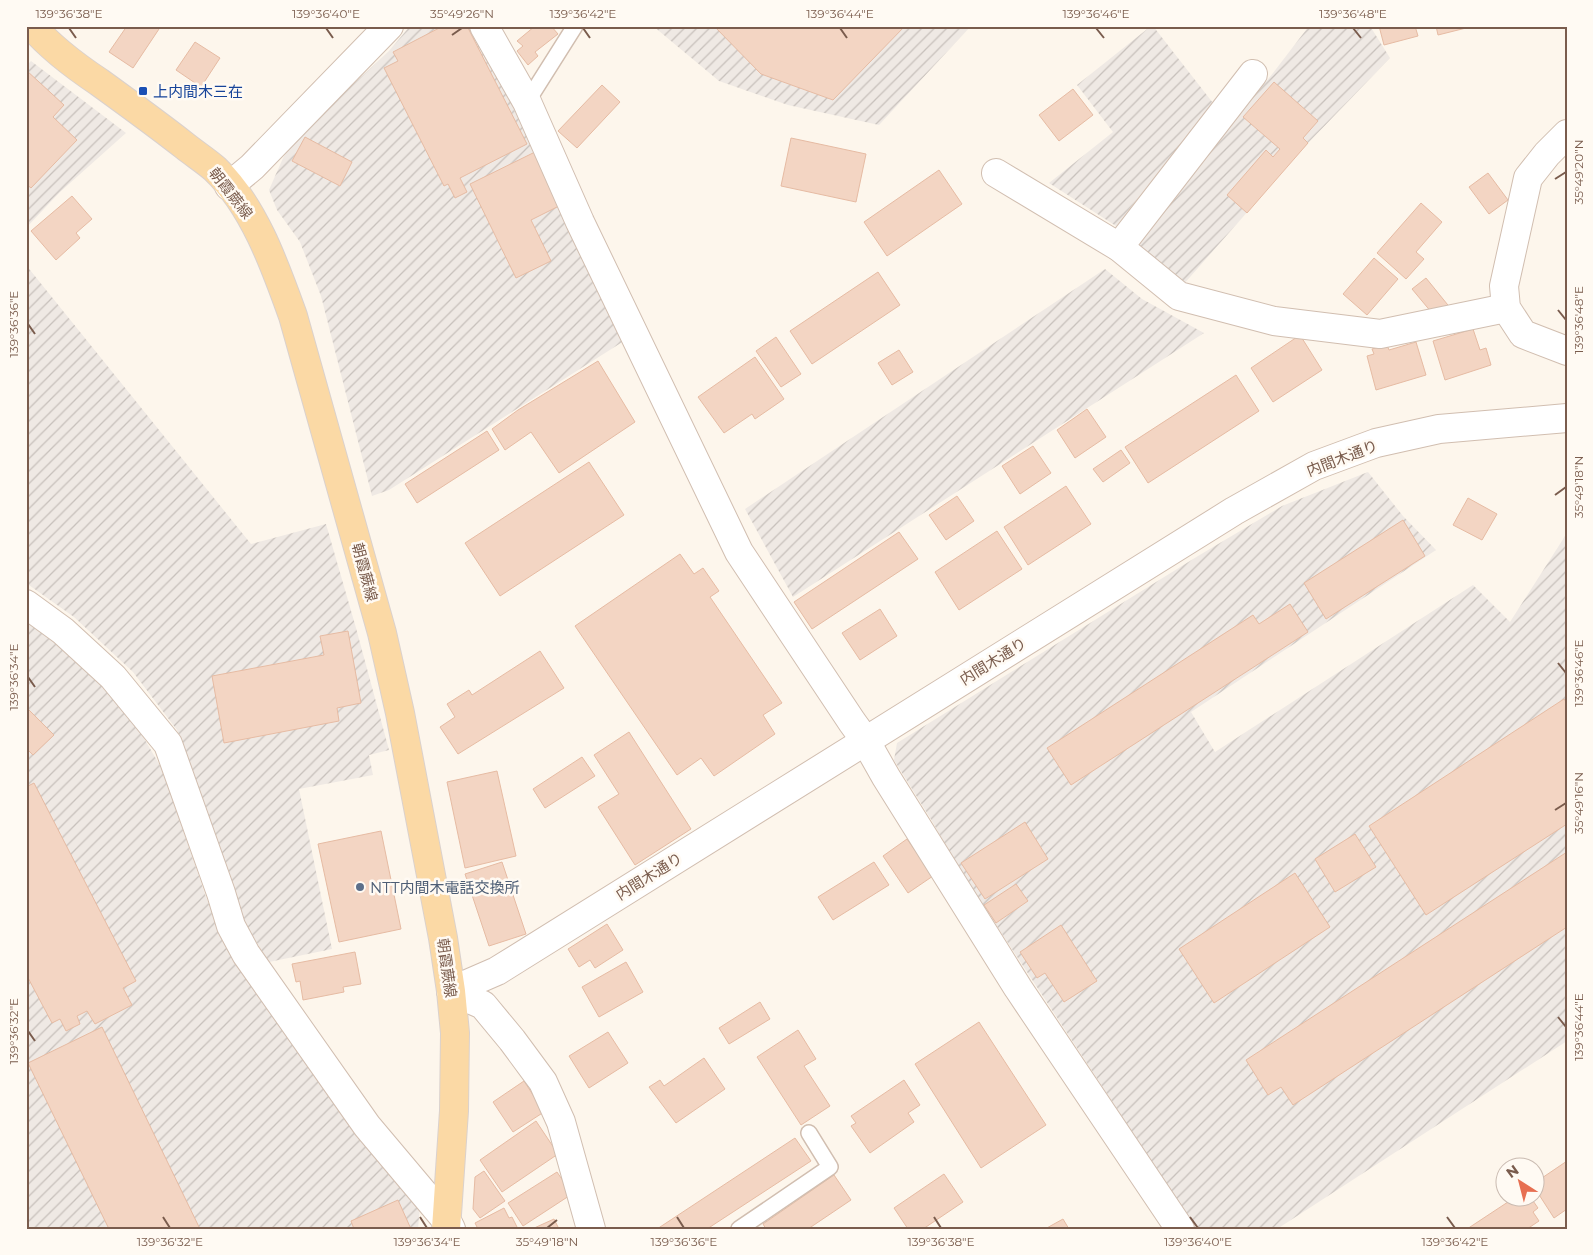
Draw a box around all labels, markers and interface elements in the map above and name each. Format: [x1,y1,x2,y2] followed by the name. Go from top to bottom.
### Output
[35,6,103,21] text: 139°36'38"E
[292,6,360,21] text: 139°36'40"E
[430,6,494,21] text: 35°49'26"N
[550,6,616,21] text: 139°36'42"E
[806,6,874,21] text: 139°36'44"E
[1062,6,1130,21] text: 139°36'46"E
[1319,6,1387,21] text: 139°36'48"E
[153,82,243,101] place label: 上内間木三在
[137,85,149,97] marker: 上内間木三在
[1571,140,1586,204] text: 35°49'20"N
[205,164,257,222] street label: 朝霞蕨線
[1571,286,1586,354] text: 139°36'48"E
[6,291,21,357] text: 139°36'36"E
[1304,436,1380,480] street label: 内間木通り
[1571,456,1586,518] text: 35°49'18"N
[348,541,382,603] street label: 朝霞蕨線
[956,633,1030,689] street label: 内間木通り
[1571,639,1586,707] text: 139°36'46"E
[6,643,21,711] text: 139°36'34"E
[1571,772,1586,834] text: 35°49'16"N
[612,848,686,904] street label: 内間木通り
[370,878,520,897] place label: NTT内間木電話交換所
[354,881,366,893] marker: NTT内間木電話交換所
[433,937,461,999] street label: 朝霞蕨線
[1571,993,1586,1061] text: 139°36'44"E
[6,998,21,1064] text: 139°36'32"E
[1496,1158,1546,1208] north arrow
[1502,1161,1522,1182] text: N
[137,1234,203,1249] text: 139°36'32"E
[393,1234,461,1249] text: 139°36'34"E
[516,1234,578,1249] text: 35°49'18"N
[651,1234,717,1249] text: 139°36'36"E
[907,1234,975,1249] text: 139°36'38"E
[1164,1234,1232,1249] text: 139°36'40"E
[1422,1234,1488,1249] text: 139°36'42"E

